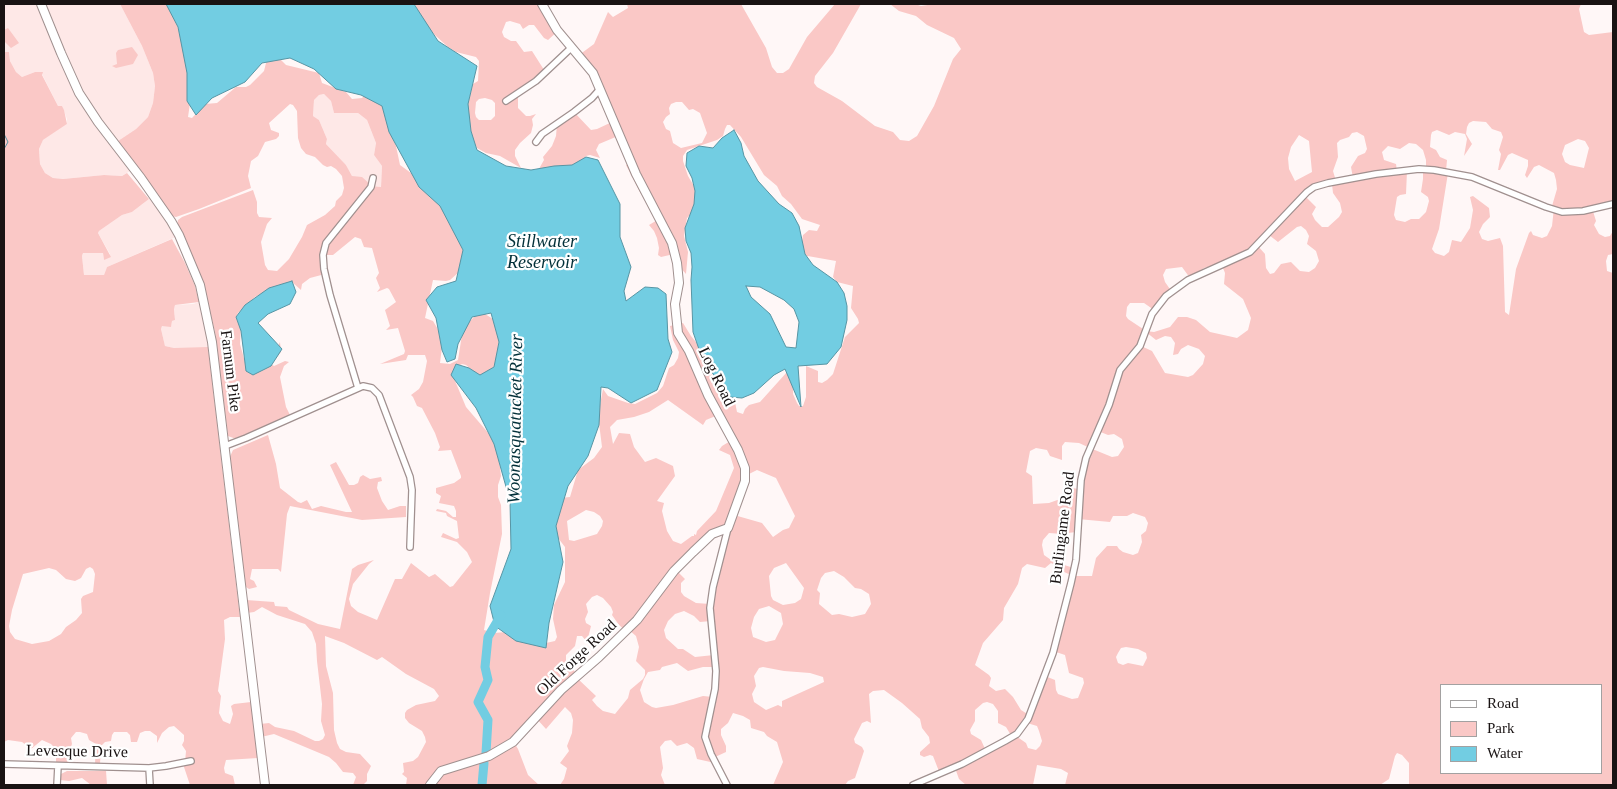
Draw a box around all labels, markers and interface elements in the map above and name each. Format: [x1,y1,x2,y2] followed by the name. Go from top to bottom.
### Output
[507,231,577,274] water label: Stillwater Reservoir
[215,329,245,413] street label: Farnum Pike
[504,334,528,504] water label: Woonasquatucket River
[693,344,739,410] street label: Log Road
[1047,471,1079,585] street label: Burlingame Road
[533,616,621,700] street label: Old Forge Road
[1440,684,1602,774] legend
[1487,695,1519,711] text: Road
[1487,720,1515,736] text: Park
[26,742,128,762] street label: Levesque Drive
[1487,745,1522,761] text: Water

